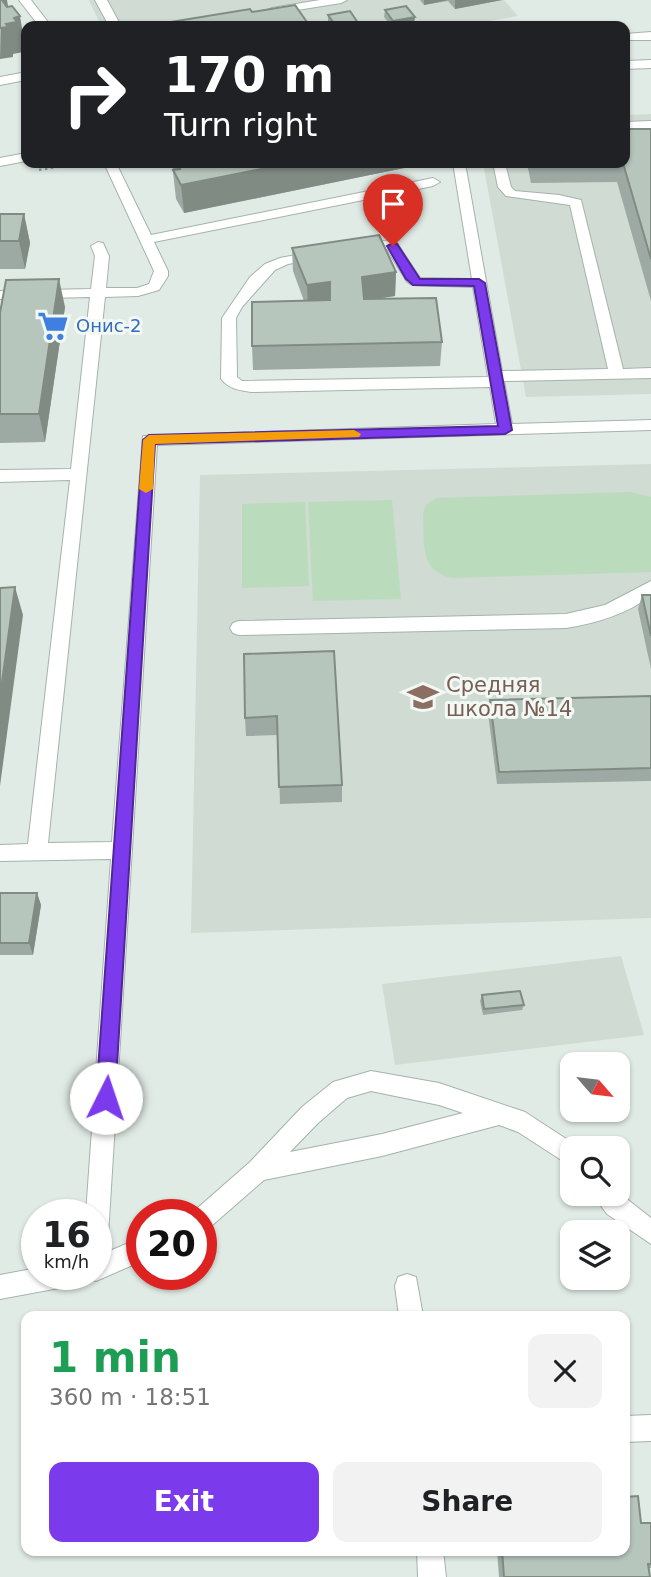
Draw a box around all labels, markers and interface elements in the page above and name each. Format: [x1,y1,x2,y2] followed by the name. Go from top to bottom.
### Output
[164,47,334,104] text: 170 m
[49,49,140,140] icon: right
[164,106,317,144] text: Turn right
[363,174,423,246] pin
[374,185,412,223] icon: arrive
[36,309,70,343] supermarket icon: Онис-2
[76,315,141,336] place label: Онис-2
[446,673,572,721] place label: Средняя школа №14
[406,680,440,714] school or university icon: Средняя школа №14
[560,1052,630,1122] north arrow
[560,1052,630,1290] map controls
[69,1061,143,1135] position arrow
[560,1136,630,1206] button: search
[126,1199,217,1290] speed limit sign: 20
[42,1215,91,1255] text: 16
[560,1220,630,1290] button: layers
[44,1251,89,1272] text: km/h
[49,1333,181,1382] text: 1 min
[528,1334,602,1408] button: close
[49,1384,211,1410] text: 360 m · 18:51
[49,1462,319,1542] button: Exit
[333,1462,602,1542] button: Share

